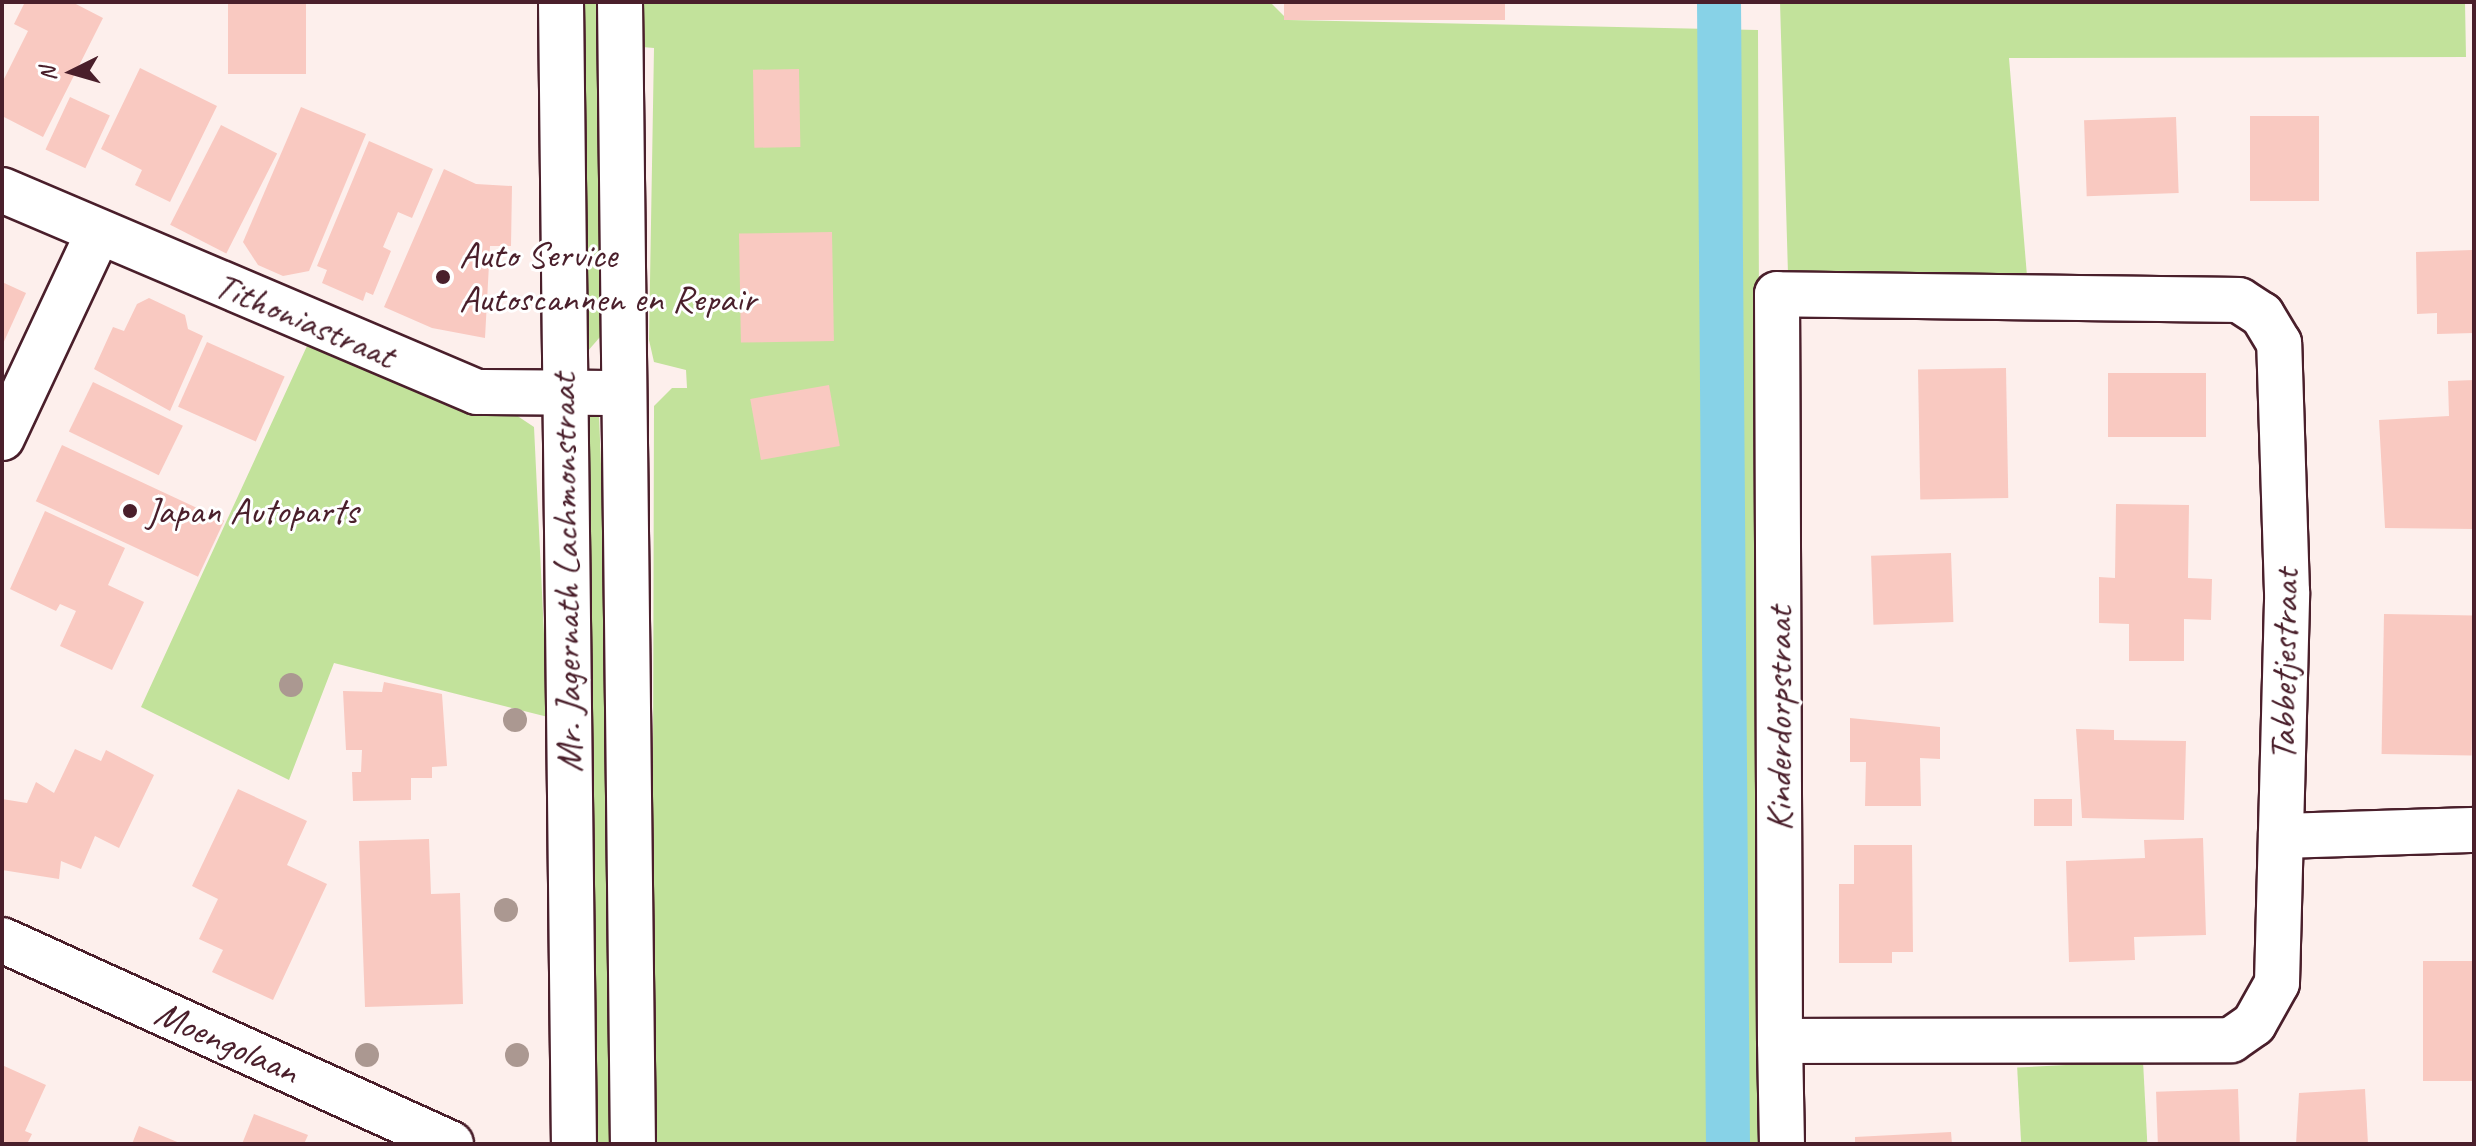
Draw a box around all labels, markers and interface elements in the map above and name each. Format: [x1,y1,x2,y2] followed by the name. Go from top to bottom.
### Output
[32,32,112,112] north arrow
[34,66,63,82] text: N
[459,232,755,322] place label: Auto Service Autoscannen en Repair
[208,262,402,378] street label: Tithoniastraat
[434,268,452,286] marker: Auto Service Autoscannen en Repair
[540,375,592,771] street label: Mr. Jagernath Lachmonstraat
[146,488,358,534] place label: Japan Autoparts
[121,502,139,520] marker: Japan Autoparts
[2260,569,2308,761] street label: Tabbetjestraat
[1756,607,1802,831] street label: Kinderdorpstraat
[148,990,306,1094] street label: Moengolaan

